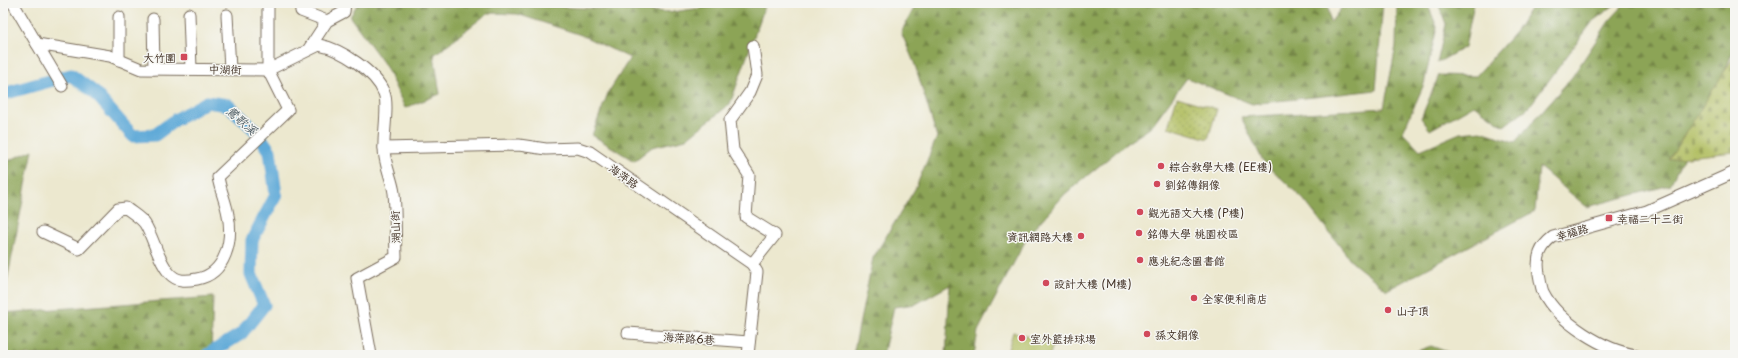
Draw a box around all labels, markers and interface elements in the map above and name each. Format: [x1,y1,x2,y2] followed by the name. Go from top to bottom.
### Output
[143,49,176,66] place label: 大竹圍
[179,52,189,62] marker: 大竹圍
[208,60,243,78] street label: 中湖街
[223,101,262,139] water label: 鶯歌溪
[1169,158,1272,175] place label: 綜合教學大樓 (EE樓)
[606,159,642,193] street label: 海萍路
[1156,161,1166,171] marker: 綜合教學大樓 (EE樓)
[1165,176,1220,193] place label: 劉銘傳銅像
[1152,179,1162,189] marker: 劉銘傳銅像
[1148,204,1244,221] place label: 觀光語文大樓 (P樓)
[1135,207,1145,217] marker: 觀光語文大樓 (P樓)
[386,209,404,244] street label: 湖山街
[1617,210,1684,227] place label: 幸福二十三街
[1604,213,1614,223] marker: 幸福二十三街
[1554,219,1590,245] street label: 幸福路
[1147,225,1239,242] place label: 銘傳大學 桃園校區
[1007,228,1073,245] place label: 資訊網路大樓
[1134,228,1144,238] marker: 銘傳大學 桃園校區
[1076,231,1086,241] marker: 資訊網路大樓
[1148,252,1225,269] place label: 應兆紀念圖書館
[1135,255,1145,265] marker: 應兆紀念圖書館
[1054,275,1132,292] place label: 設計大樓 (M樓)
[1041,278,1051,288] marker: 設計大樓 (M樓)
[1202,290,1268,307] place label: 全家便利商店
[1189,293,1199,303] marker: 全家便利商店
[1396,302,1429,319] place label: 山子頂
[1383,305,1393,315] marker: 山子頂
[1155,326,1199,343] place label: 孫文銅像
[663,328,715,348] street label: 海萍路6巷
[1142,329,1152,339] marker: 孫文銅像
[1030,330,1096,347] place label: 室外籃排球場
[1017,333,1027,343] marker: 室外籃排球場

